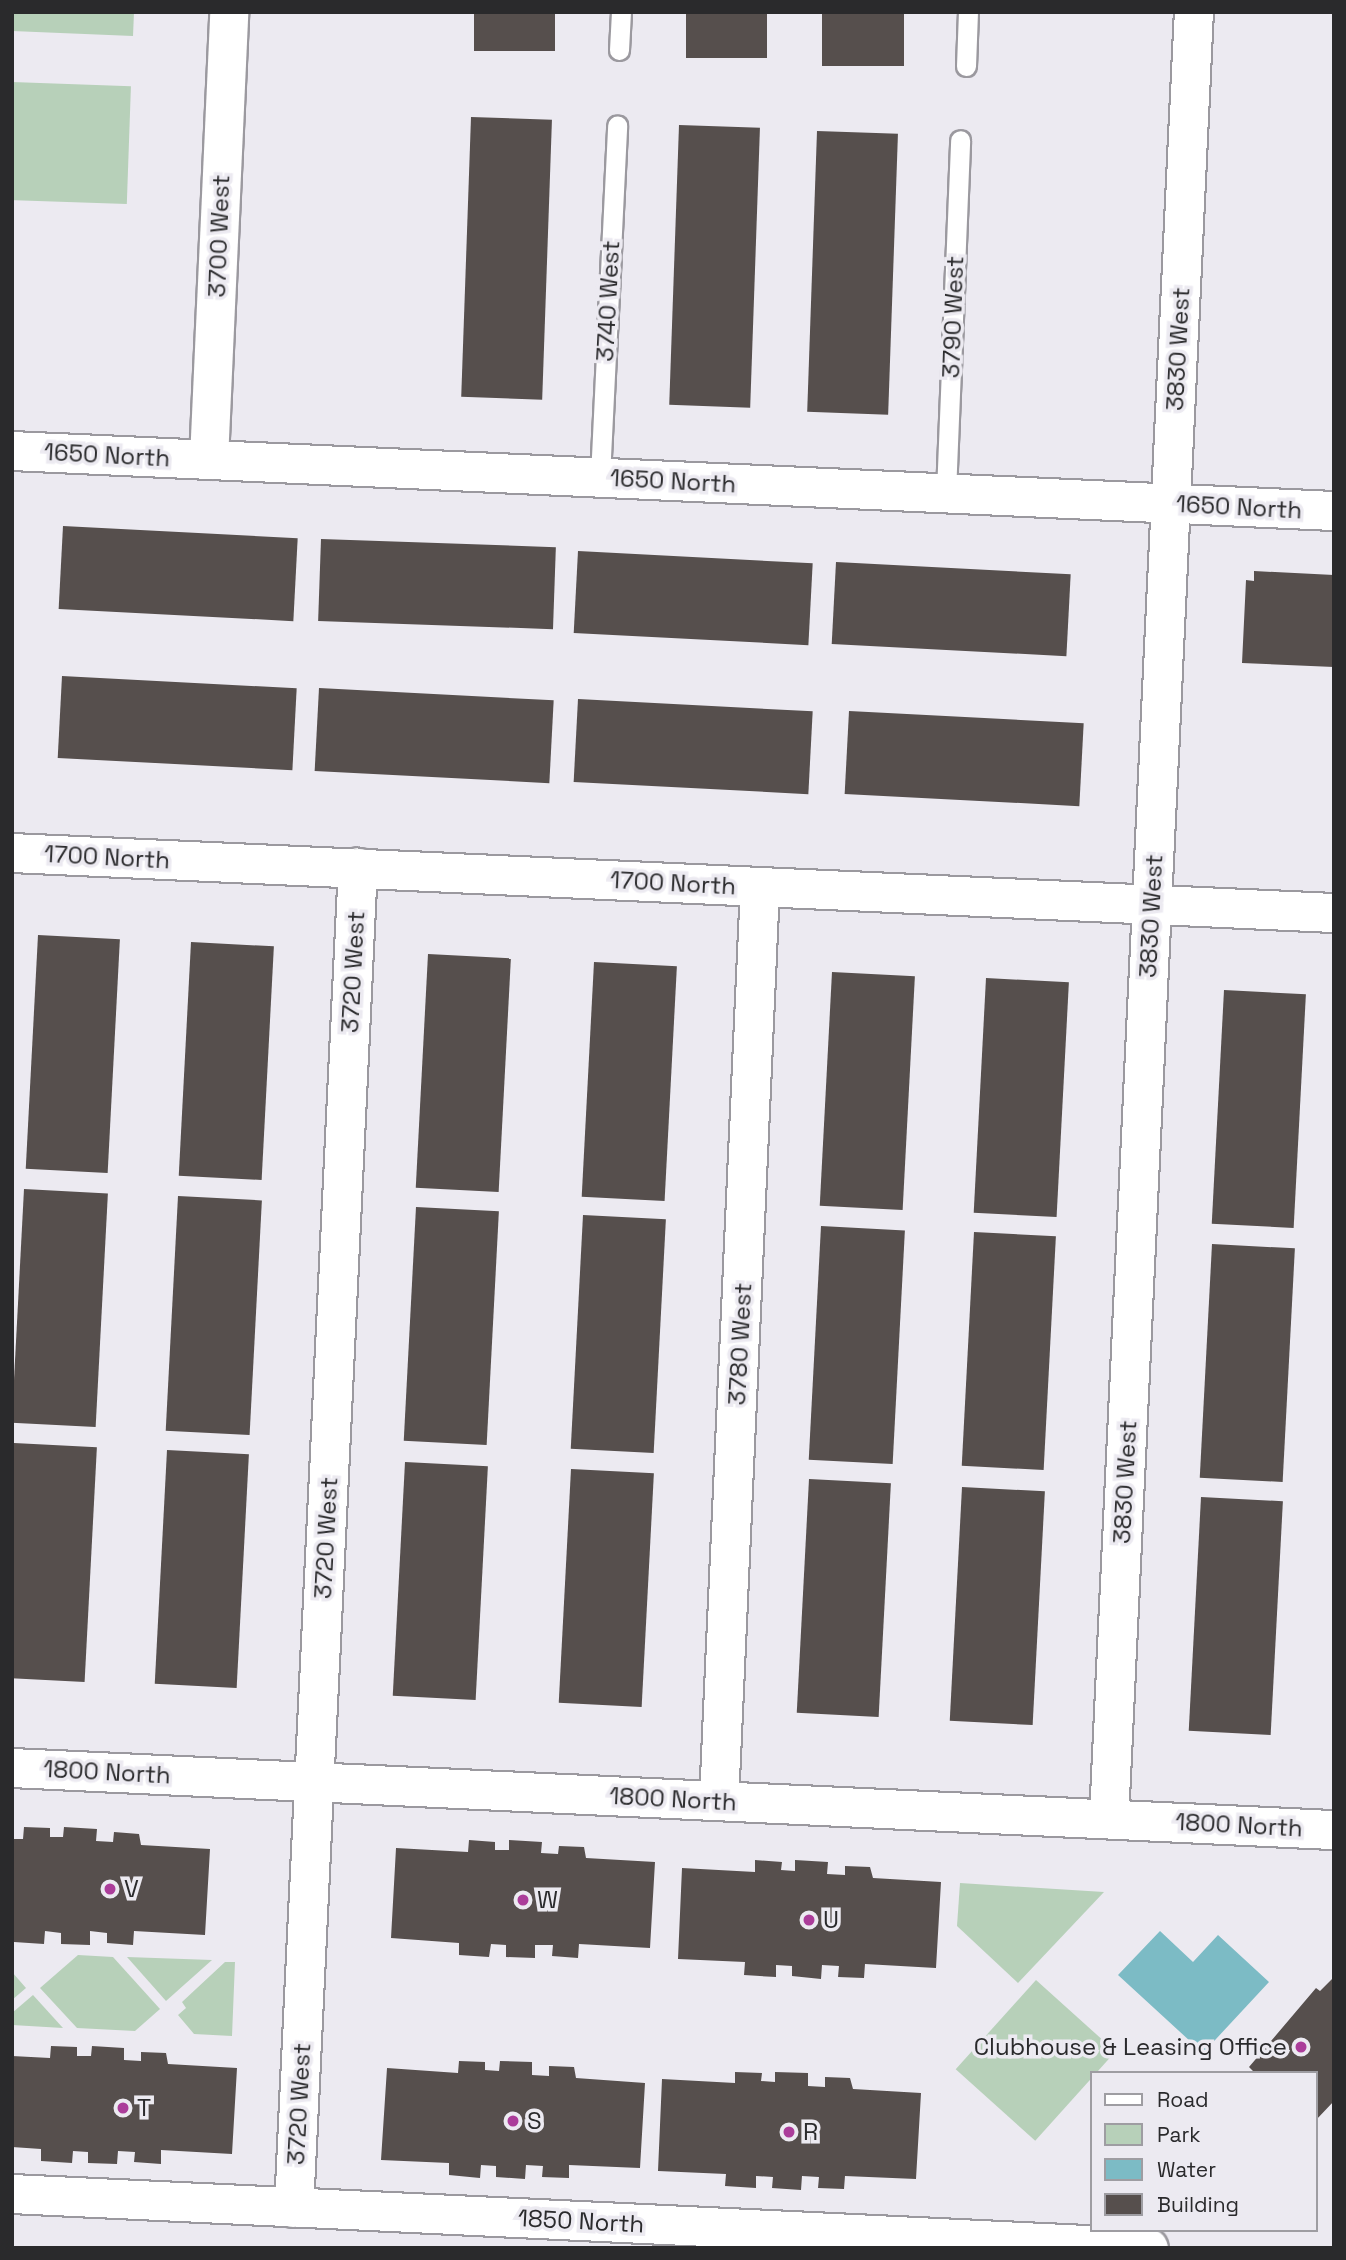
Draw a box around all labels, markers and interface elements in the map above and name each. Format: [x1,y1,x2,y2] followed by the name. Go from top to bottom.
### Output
[202,174,236,298] street label: 3700 West
[590,240,626,362] street label: 3740 West
[936,255,970,379] street label: 3790 West
[1160,286,1196,412] street label: 3830 West
[43,437,171,473] street label: 1650 North
[609,463,737,499] street label: 1650 North
[1175,489,1303,525] street label: 1650 North
[43,839,171,875] street label: 1700 North
[1133,853,1169,979] street label: 3830 West
[609,865,737,901] street label: 1700 North
[335,910,371,1034] street label: 3720 West
[722,1282,758,1406] street label: 3780 West
[1107,1419,1143,1545] street label: 3830 West
[308,1476,344,1600] street label: 3720 West
[43,1754,171,1790] street label: 1800 North
[609,1781,737,1817] street label: 1800 North
[1175,1807,1303,1843] street label: 1800 North
[124,1875,139,1903] place label: V
[102,1881,118,1897] marker: V
[537,1886,558,1914] place label: W
[515,1892,531,1908] marker: W
[823,1906,839,1934] place label: U
[801,1912,817,1928] marker: U
[974,2033,1287,2061] place label: Clubhouse & Leasing Office
[1293,2039,1309,2055] marker: Clubhouse & Leasing Office
[281,2042,317,2166] street label: 3720 West
[1090,2071,1318,2232] legend
[1157,2086,1209,2113] text: Road
[137,2094,151,2122] place label: T
[115,2100,131,2116] marker: T
[527,2107,542,2135] place label: S
[505,2113,521,2129] marker: S
[803,2118,818,2146] place label: R
[1157,2121,1201,2148] text: Park
[781,2124,797,2140] marker: R
[1157,2156,1216,2183] text: Water
[1157,2191,1239,2218] text: Building
[517,2203,645,2239] street label: 1850 North

